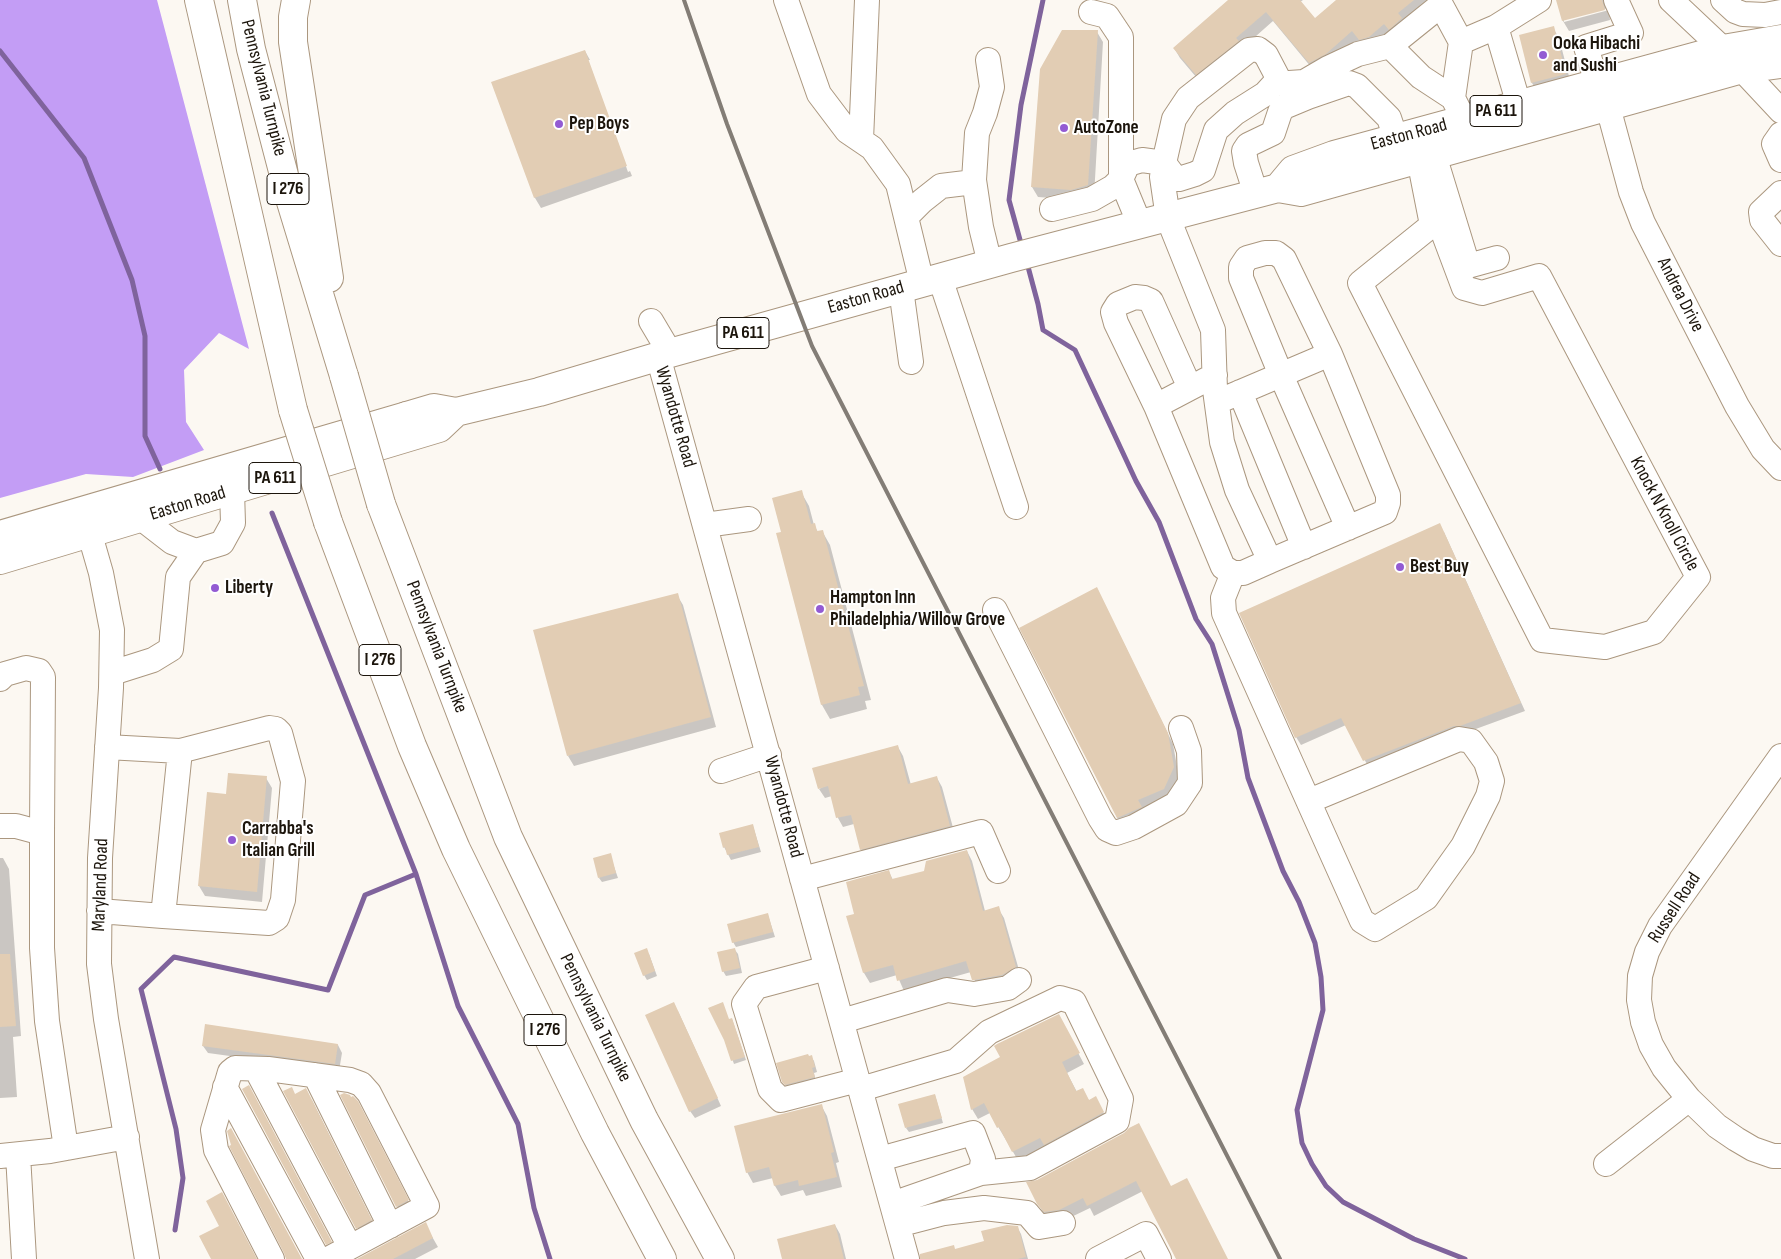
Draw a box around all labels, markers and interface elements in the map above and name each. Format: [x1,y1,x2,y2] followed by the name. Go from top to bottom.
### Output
[235,17,291,159] street label: Pennsylvania Turnpike
[1553,33,1640,77] place label: Ooka Hibachi and Sushi
[1537,49,1549,61] marker: Ooka Hibachi and Sushi
[1470,95,1522,126] road number: PA 611
[569,113,629,135] place label: Pep Boys
[1368,114,1450,156] street label: Easton Road
[1074,117,1139,139] place label: AutoZone
[553,118,565,130] marker: Pep Boys
[1058,122,1070,134] marker: AutoZone
[267,173,309,204] road number: I 276
[1651,254,1709,336] street label: Andrea Drive
[825,276,907,320] street label: Easton Road
[717,317,769,348] road number: PA 611
[650,364,700,470] street label: Wyandotte Road
[1624,453,1704,575] street label: Knock N Knoll Circle
[249,462,301,493] road number: PA 611
[147,482,229,526] street label: Easton Road
[1410,556,1469,578] place label: Best Buy
[1394,561,1406,573] marker: Best Buy
[225,577,273,599] place label: Liberty
[400,578,472,716] street label: Pennsylvania Turnpike
[209,582,221,594] marker: Liberty
[830,587,1005,631] place label: Hampton Inn Philadelphia/Willow Grove
[814,603,826,615] marker: Hampton Inn Philadelphia/Willow Grove
[359,644,401,676] road number: I 276
[758,754,808,860] street label: Wyandotte Road
[242,818,315,862] place label: Carrabba's Italian Grill
[226,834,238,846] marker: Carrabba's Italian Grill
[88,838,114,932] street label: Maryland Road
[1644,868,1706,948] street label: Russell Road
[554,950,636,1086] street label: Pennsylvania Turnpike
[524,1014,566,1046] road number: I 276

